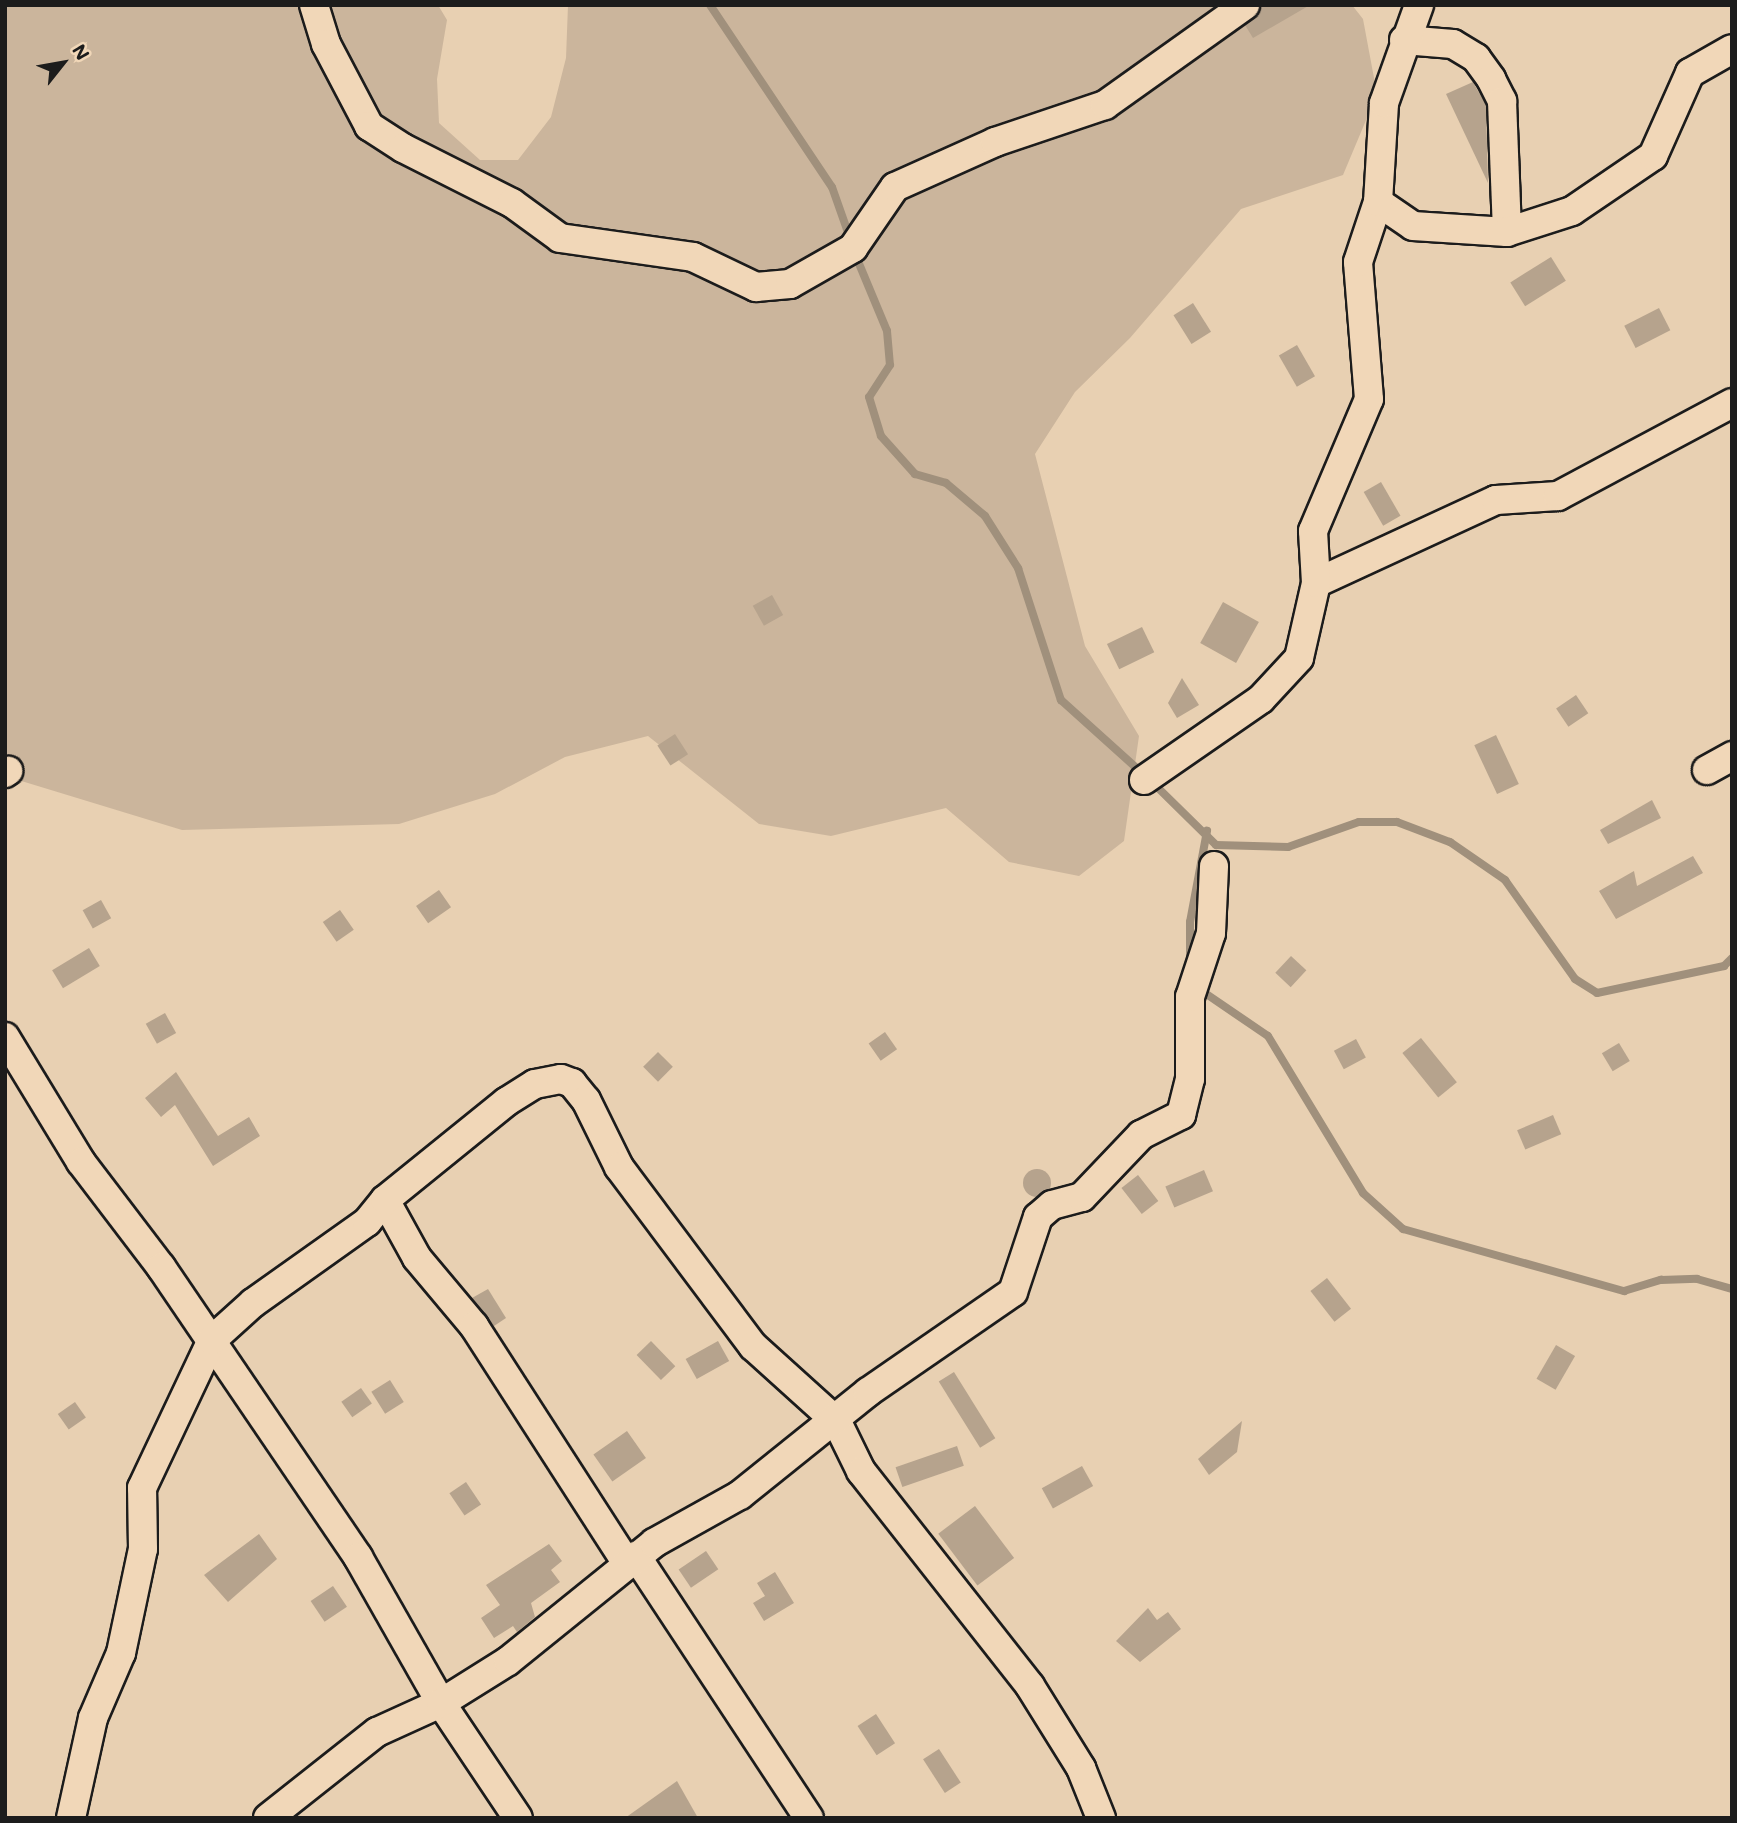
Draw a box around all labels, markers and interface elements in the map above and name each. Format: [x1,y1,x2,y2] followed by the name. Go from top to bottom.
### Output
[28,28,98,98] north arrow
[67,39,96,65] text: N

